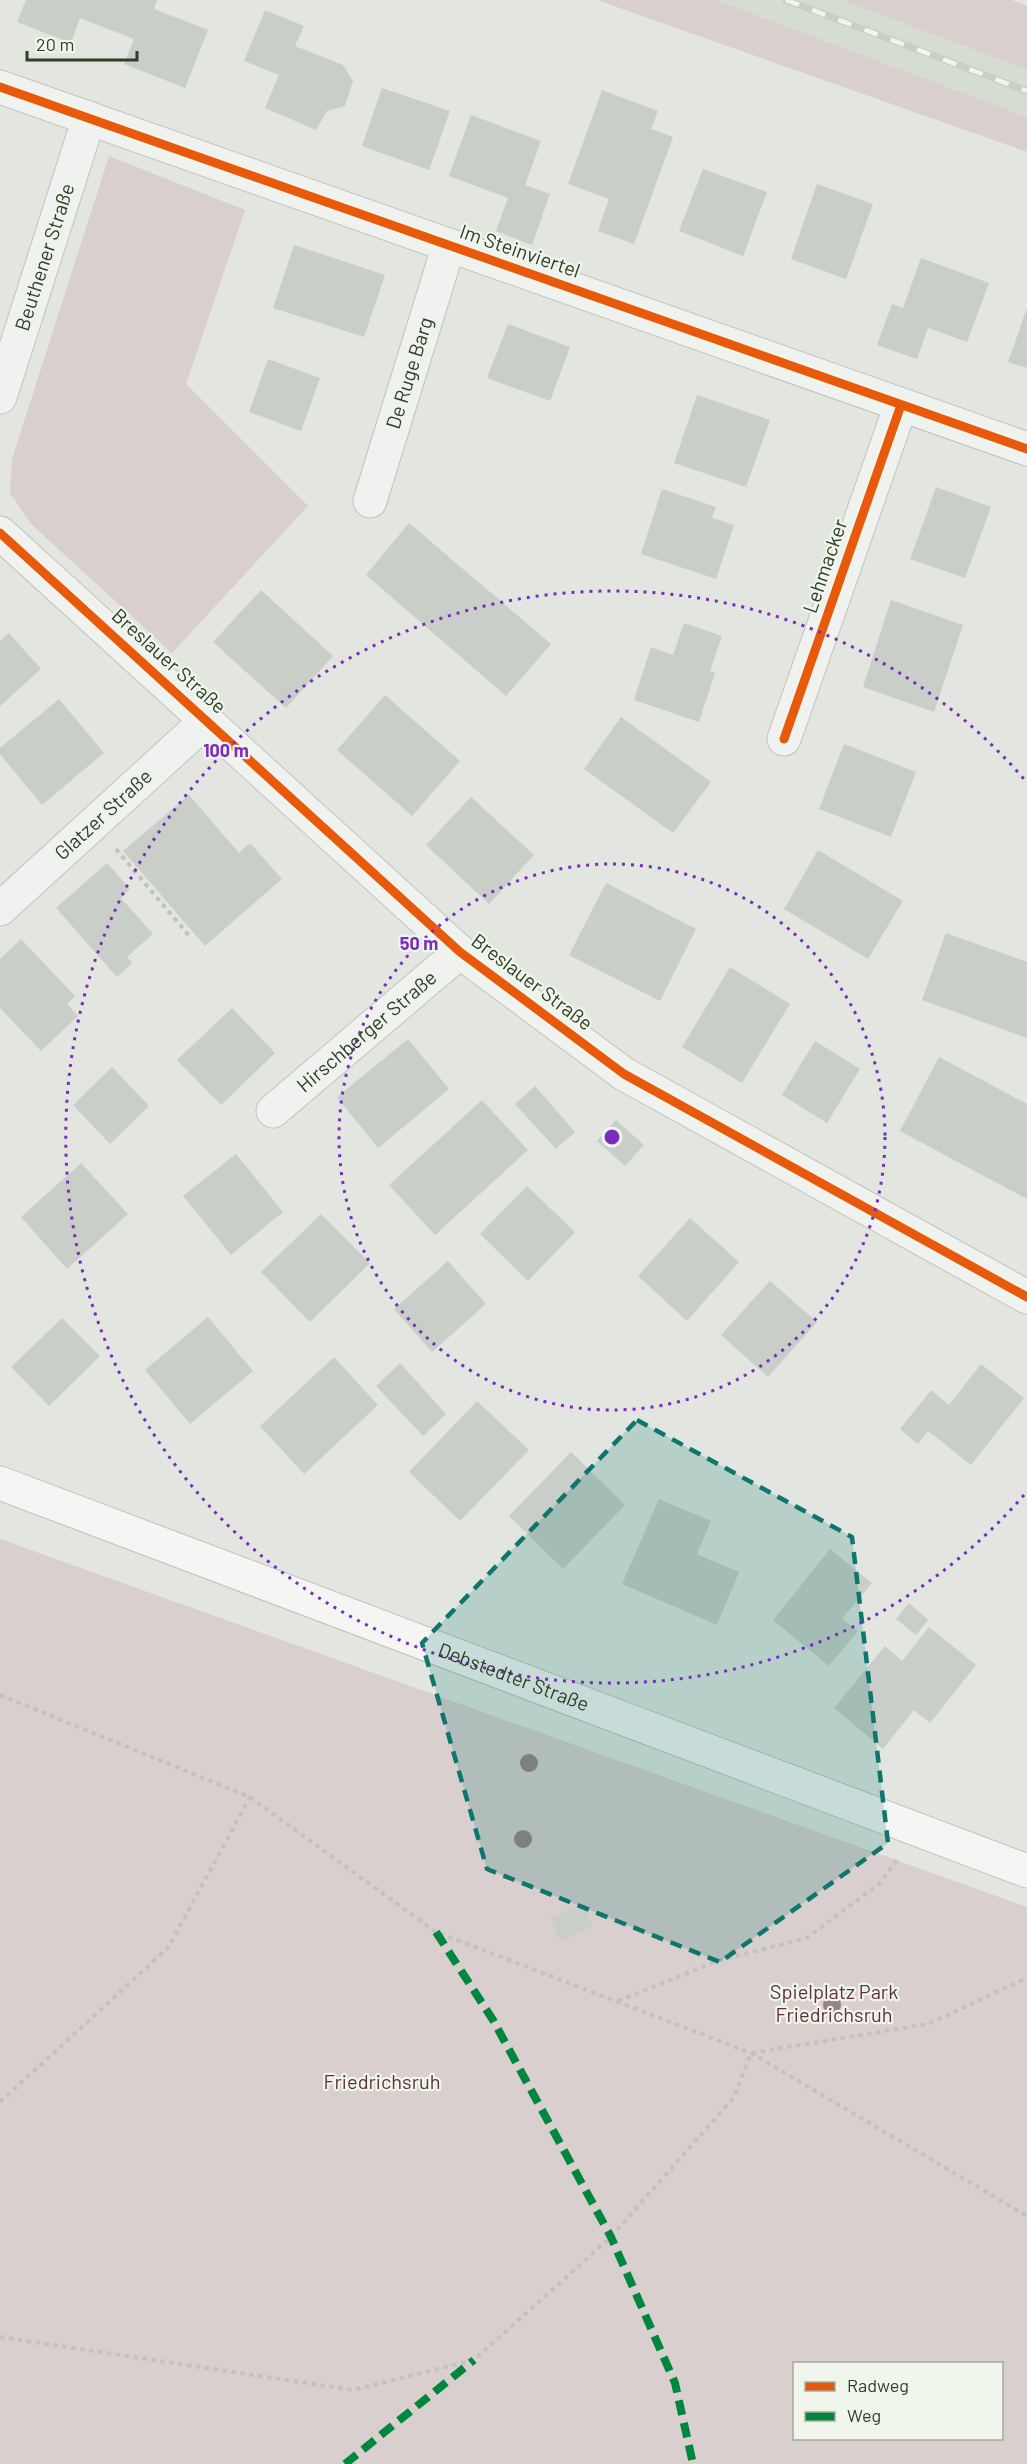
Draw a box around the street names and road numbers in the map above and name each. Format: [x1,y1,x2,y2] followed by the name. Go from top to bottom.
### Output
[9,180,78,333] street label: Beuthener Straße
[457,218,584,282] street label: Im Steinviertel
[380,314,437,432] street label: De Ruge Barg
[797,516,851,616] street label: Lehmacker
[108,603,232,718] street label: Breslauer Straße
[49,763,156,864] street label: Glatzer Straße
[467,928,598,1035] street label: Breslauer Straße
[291,965,441,1097] street label: Hirschberger Straße
[435,1637,593,1715] street label: Debstedter Straße

